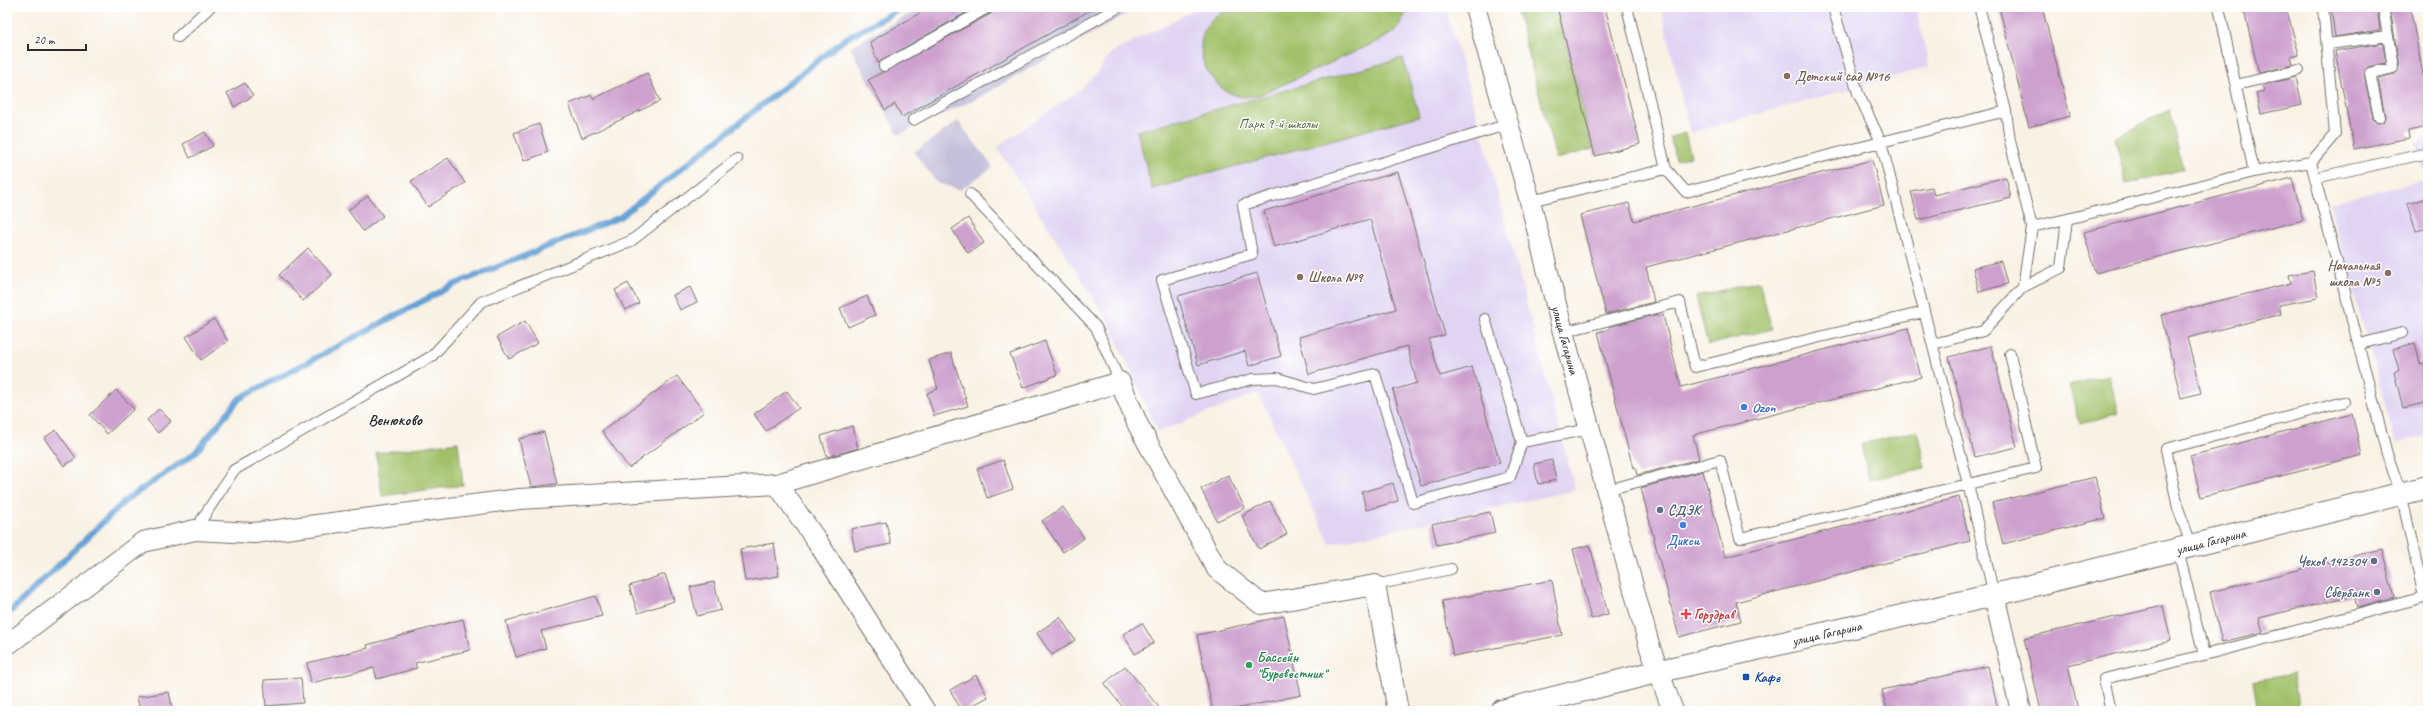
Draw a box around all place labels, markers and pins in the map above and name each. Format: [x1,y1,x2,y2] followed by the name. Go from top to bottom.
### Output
[1795,68,1891,85] place label: Детский сад №16
[1782,71,1792,81] marker: Детский сад №16
[2327,257,2382,290] place label: Начальная школа №5
[2383,268,2393,278] marker: Начальная школа №5
[1308,269,1364,286] place label: Школа №9
[1295,272,1305,282] marker: Школа №9
[1752,399,1776,416] place label: Ozon
[1739,402,1749,412] marker: Ozon
[1668,502,1703,519] place label: СДЭК
[1655,505,1665,515] marker: СДЭК
[1678,520,1688,530] marker: Дикси
[1666,532,1701,549] place label: Дикси
[2297,553,2368,570] place label: Чехов 142304
[2369,556,2379,566] marker: Чехов 142304
[2324,584,2370,601] place label: Сбербанк
[2372,587,2382,597] marker: Сбербанк
[1694,606,1736,624] place label: Горздрав
[1681,609,1691,619] marker: Горздрав
[1257,649,1330,682] place label: Бассейн "Буревестник"
[1244,660,1254,670] marker: Бассейн "Буревестник"
[1754,669,1781,686] place label: Кафе
[1741,672,1751,682] marker: Кафе

